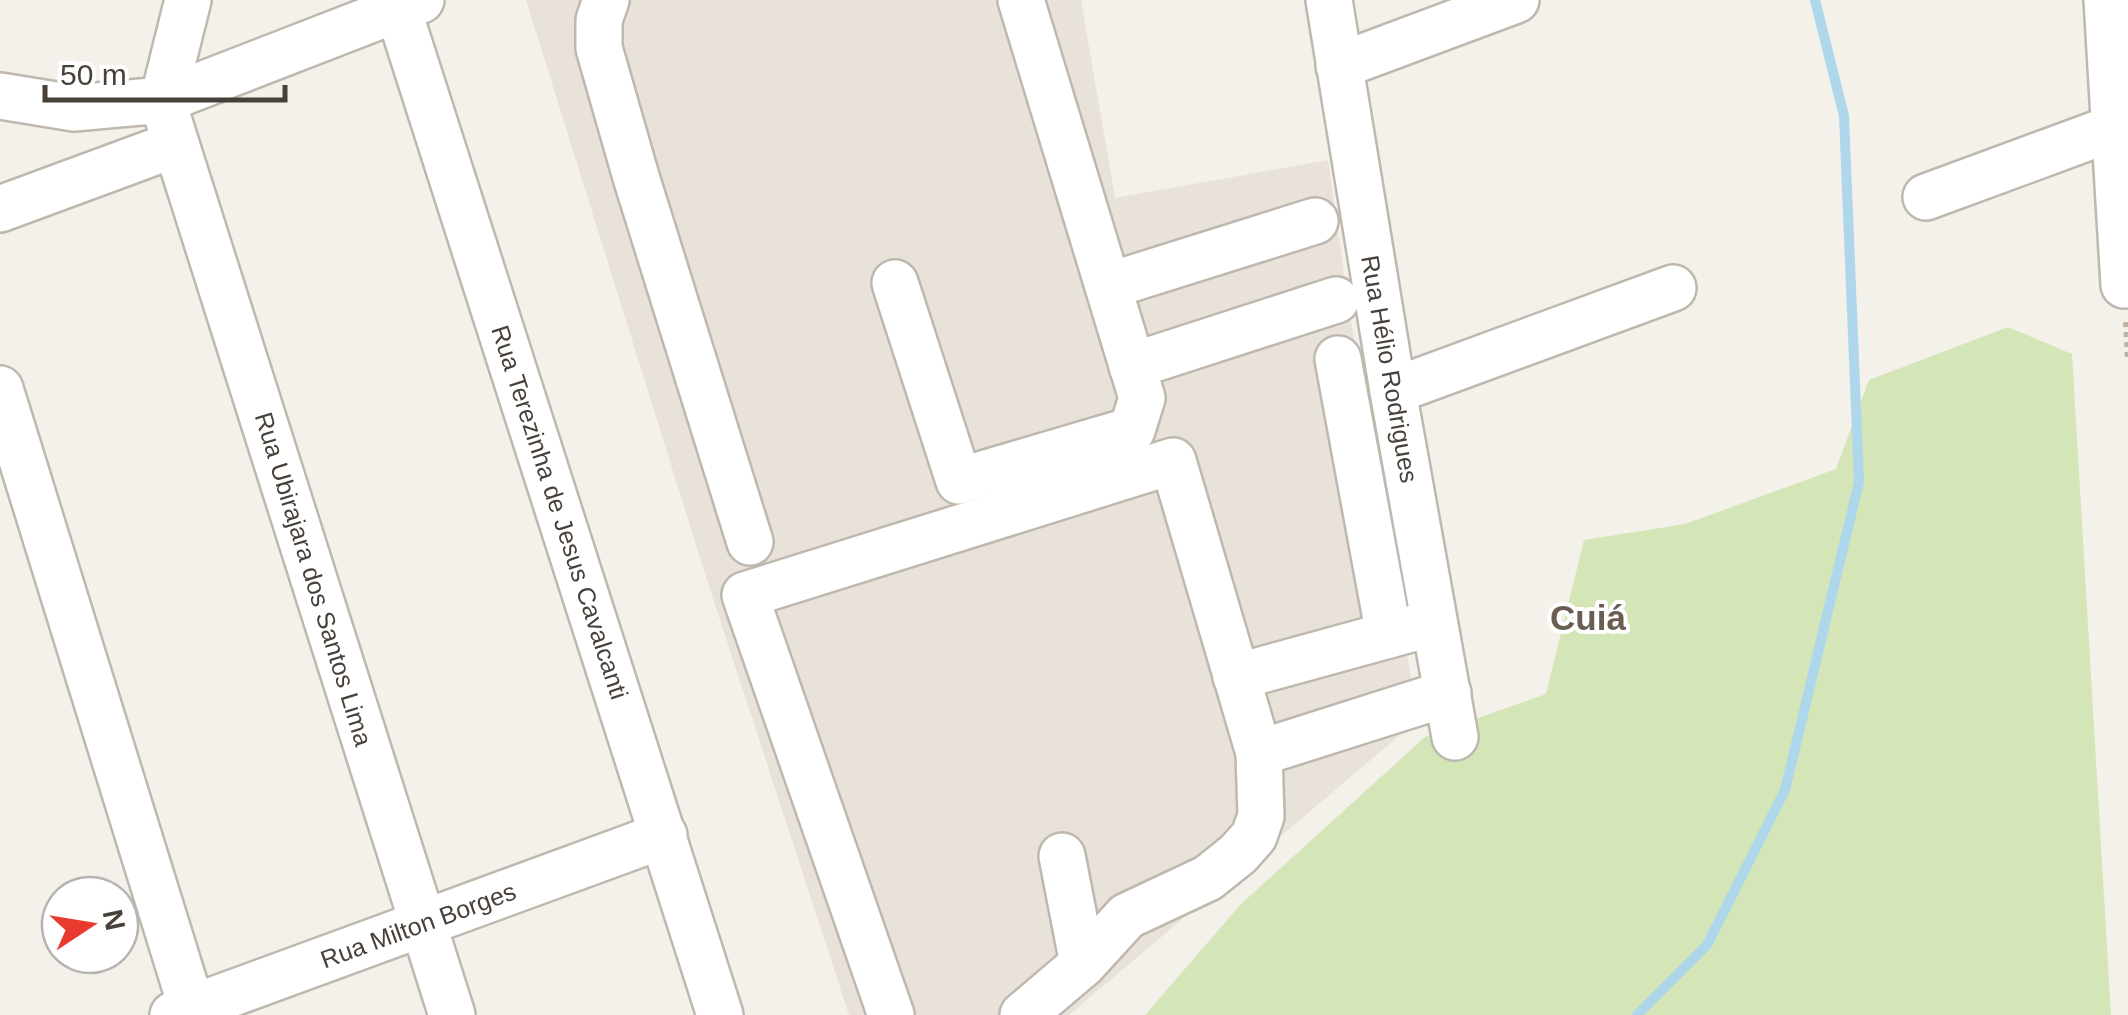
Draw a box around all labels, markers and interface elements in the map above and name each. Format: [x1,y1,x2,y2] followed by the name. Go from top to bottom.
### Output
[45,40,285,102] scale bar
[60,58,127,91] text: 50 m
[1356,253,1424,485] street label: Rua Hélio Rodrigues
[486,322,634,702] street label: Rua Terezinha de Jesus Cavalcanti
[250,409,378,749] street label: Rua Ubirajara dos Santos Lima
[1550,598,1626,637] district label: Cuiá
[40,875,140,975] north arrow
[317,877,519,973] street label: Rua Milton Borges
[97,907,131,933] text: N

